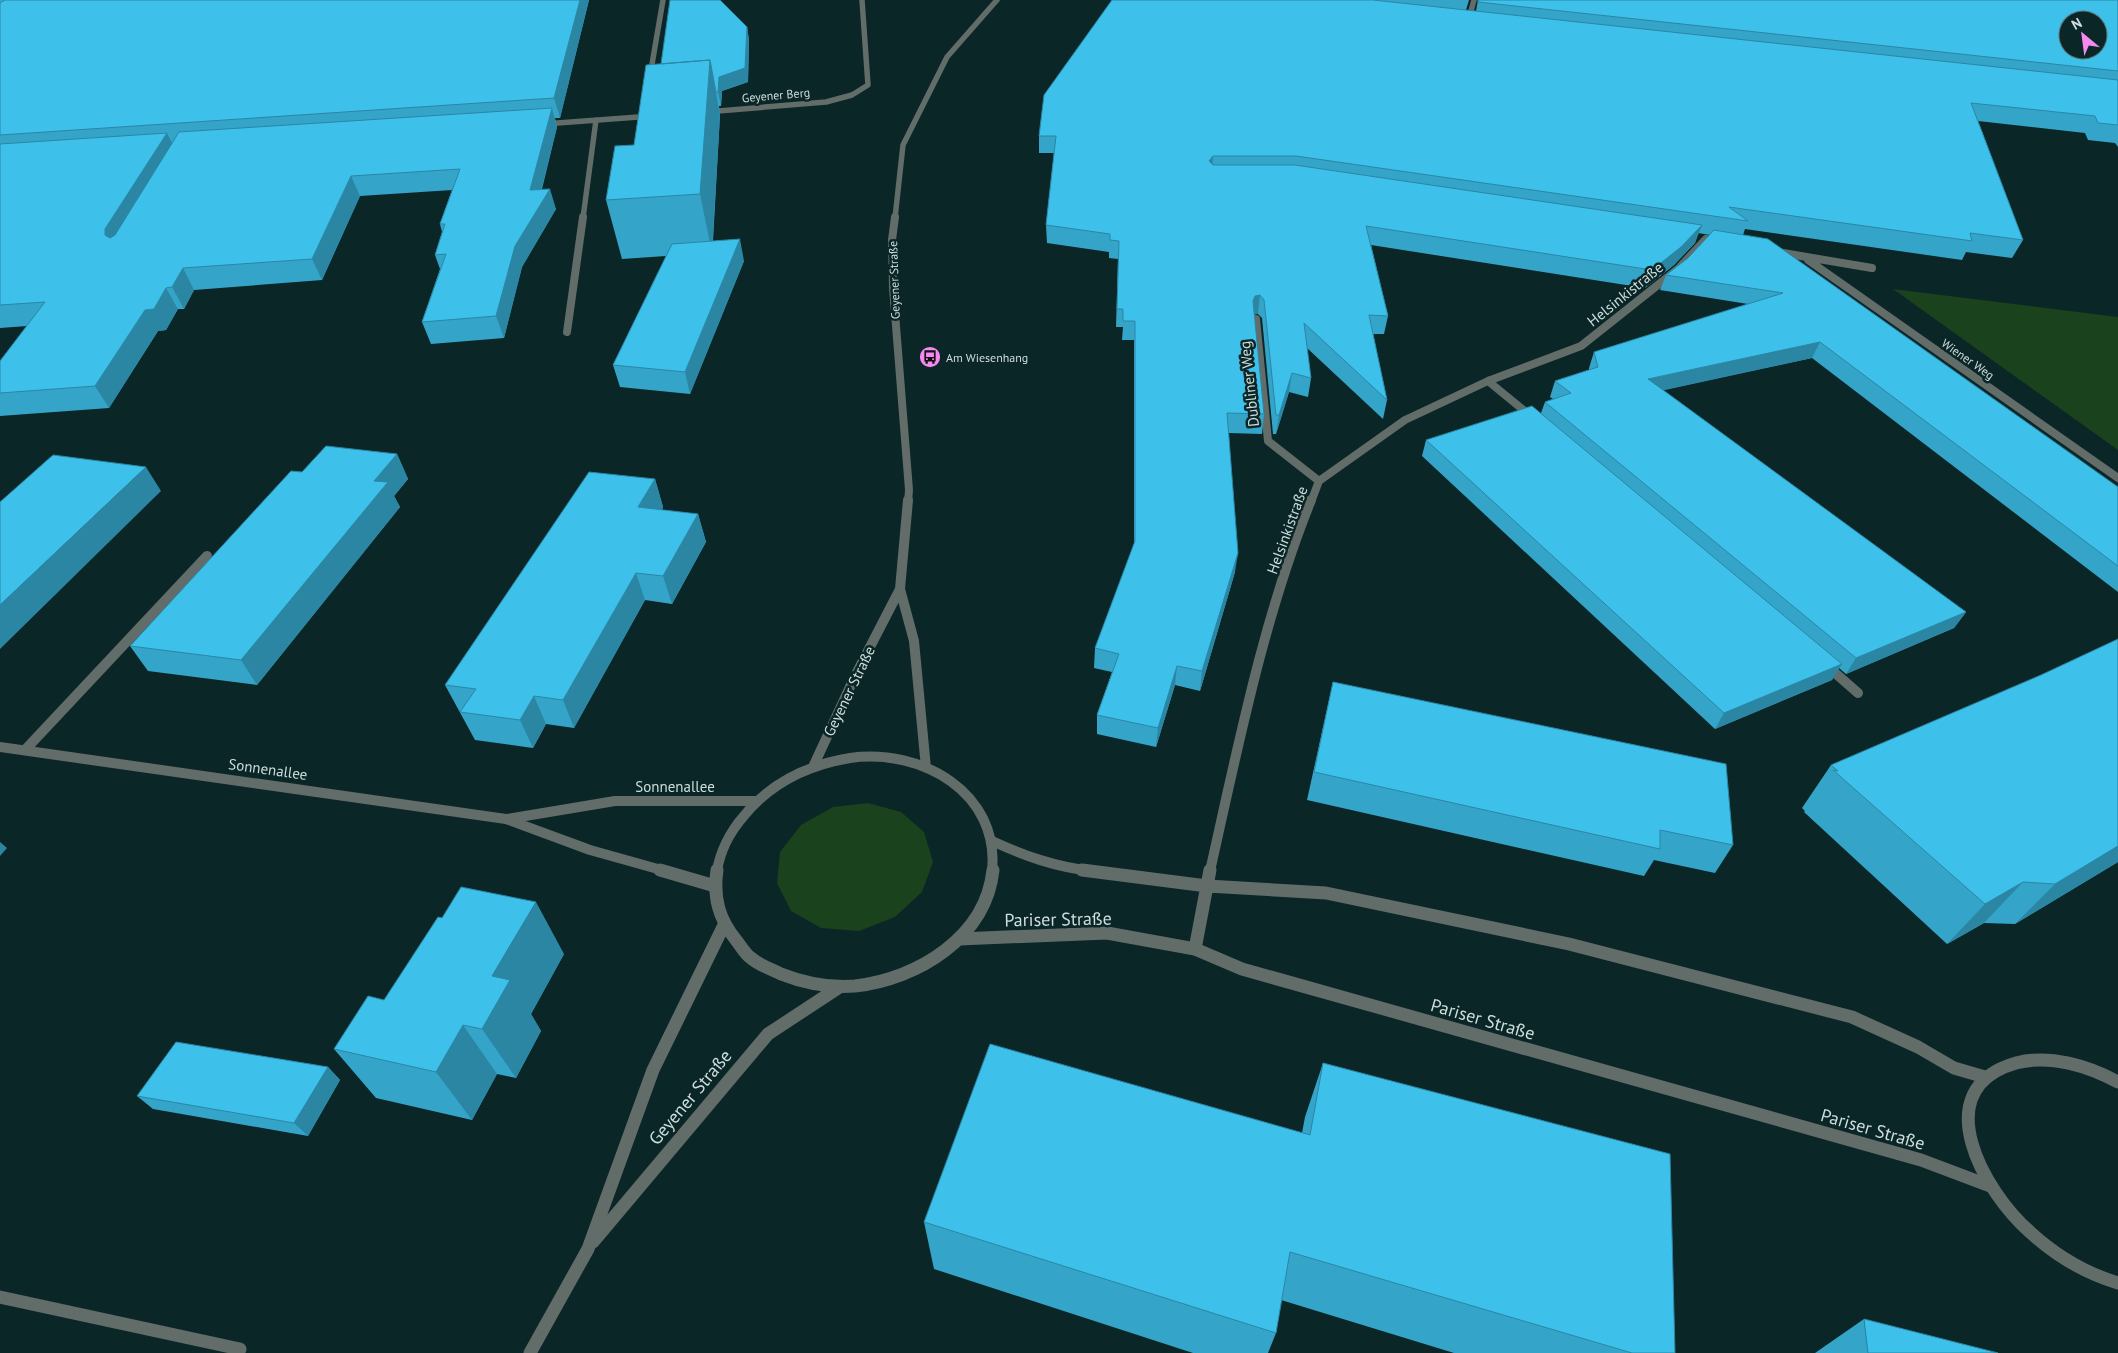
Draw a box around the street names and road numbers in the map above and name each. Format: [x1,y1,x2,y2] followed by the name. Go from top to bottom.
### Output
[741,85,811,105] street label: Geyener Berg
[885,241,903,319] street label: Geyener Straße
[1583,258,1667,330] street label: Helsinkistraße
[1939,335,1997,383] street label: Wiener Weg
[1235,340,1263,428] street label: Dubliner Weg
[1262,483,1312,577] street label: Helsinkistraße
[819,643,879,739] street label: Geyener Straße
[227,754,309,784] street label: Sonnenallee
[635,777,715,796] street label: Sonnenallee
[1004,907,1112,931] street label: Pariser Straße
[1428,993,1538,1045] street label: Pariser Straße
[643,1045,737,1149] street label: Geyener Straße
[1818,1103,1928,1155] street label: Pariser Straße

